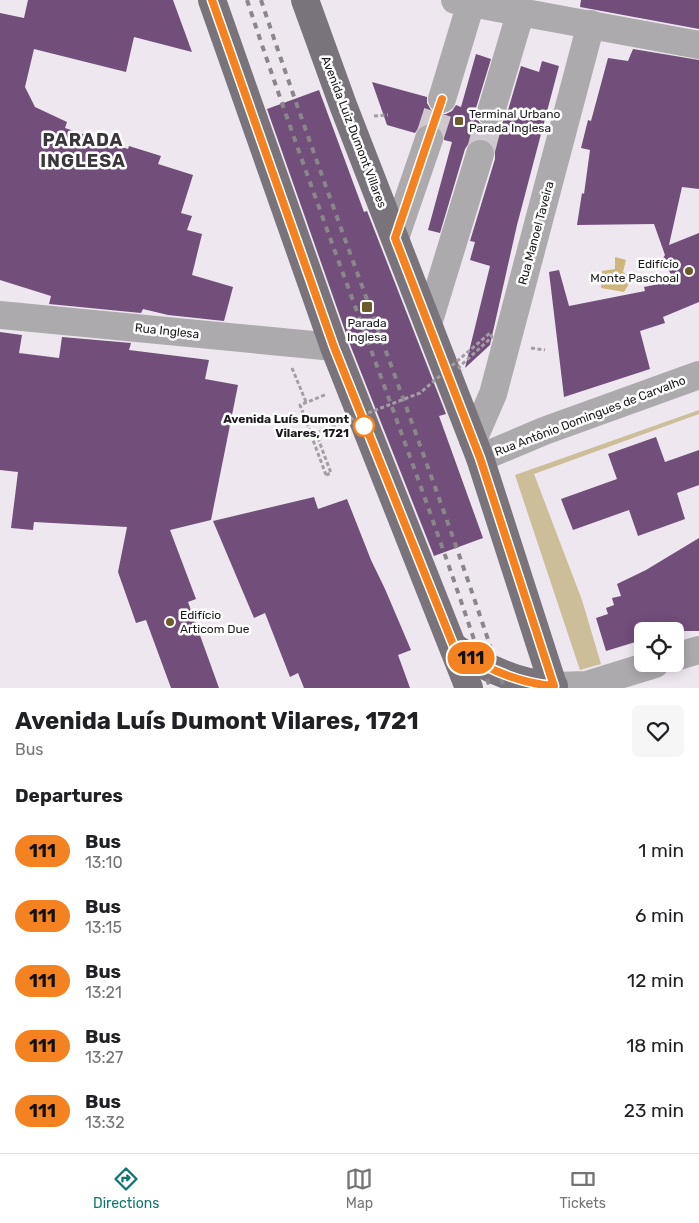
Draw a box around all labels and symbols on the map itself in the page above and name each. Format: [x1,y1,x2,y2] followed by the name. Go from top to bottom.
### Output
[319,54,389,210] street label: Avenida Luiz Dumont Villares
[469,107,560,135] place label: Terminal Urbano Parada Inglesa
[453,115,465,127] marker: Terminal Urbano Parada Inglesa
[40,129,126,172] district label: PARADA INGLESA
[515,180,557,286] street label: Rua Manoel Taveira
[590,257,679,285] place label: Edifício Monte Paschoal
[683,265,695,277] marker: Edifício Monte Paschoal
[360,300,374,314] marker: Parada Inglesa
[347,316,387,344] place label: Parada Inglesa
[134,321,200,341] street label: Rua Inglesa
[493,373,688,459] street label: Rua Antônio Domingues de Carvalho
[223,412,349,440] place label: Avenida Luís Dumont Vilares, 1721
[353,415,375,437] marker: Avenida Luís Dumont Vilares, 1721
[180,608,250,636] place label: Edifício Articom Due
[164,616,176,628] marker: Edifício Articom Due
[442,642,500,674] line badge: 111

